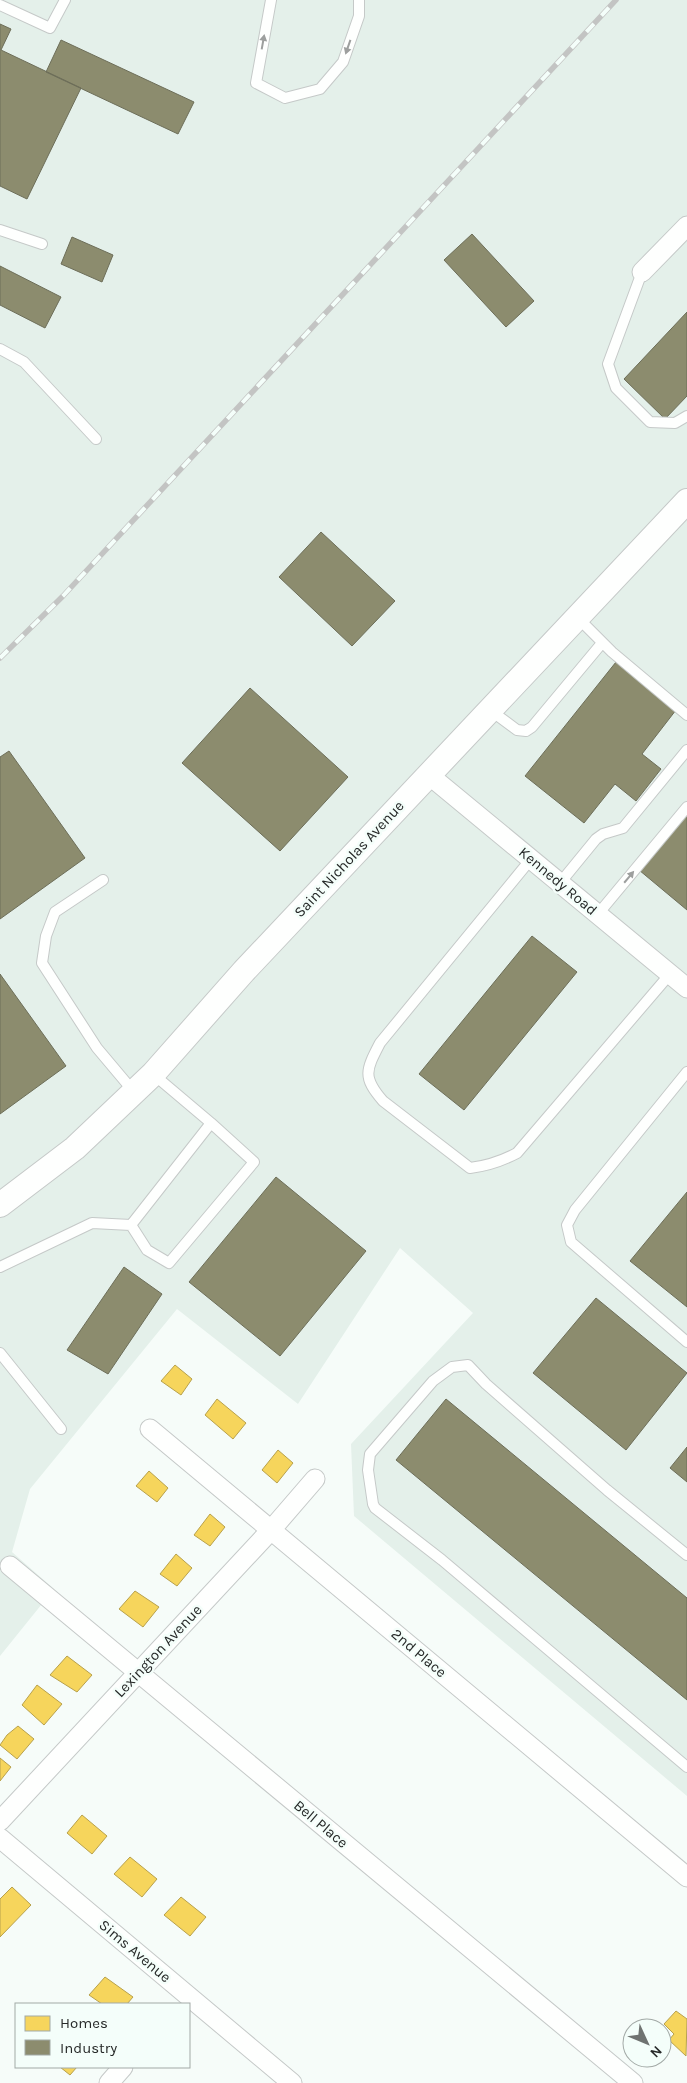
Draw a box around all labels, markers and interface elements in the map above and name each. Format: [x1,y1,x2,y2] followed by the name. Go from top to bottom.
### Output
[259,33,267,49] one-way arrow
[344,40,352,55] one-way arrow
[290,797,408,921] street label: Saint Nicholas Avenue
[515,843,601,919] street label: Kennedy Road
[623,871,634,884] one-way arrow
[110,1601,206,1701] street label: Lexington Avenue
[388,1625,450,1681] street label: 2nd Place
[290,1796,352,1852] street label: Bell Place
[95,1916,175,1986] street label: Sims Avenue
[15,2003,190,2068] legend
[60,2014,108,2032] text: Homes
[622,2018,672,2068] north arrow
[60,2039,117,2057] text: Industry
[646,2042,666,2061] text: N

